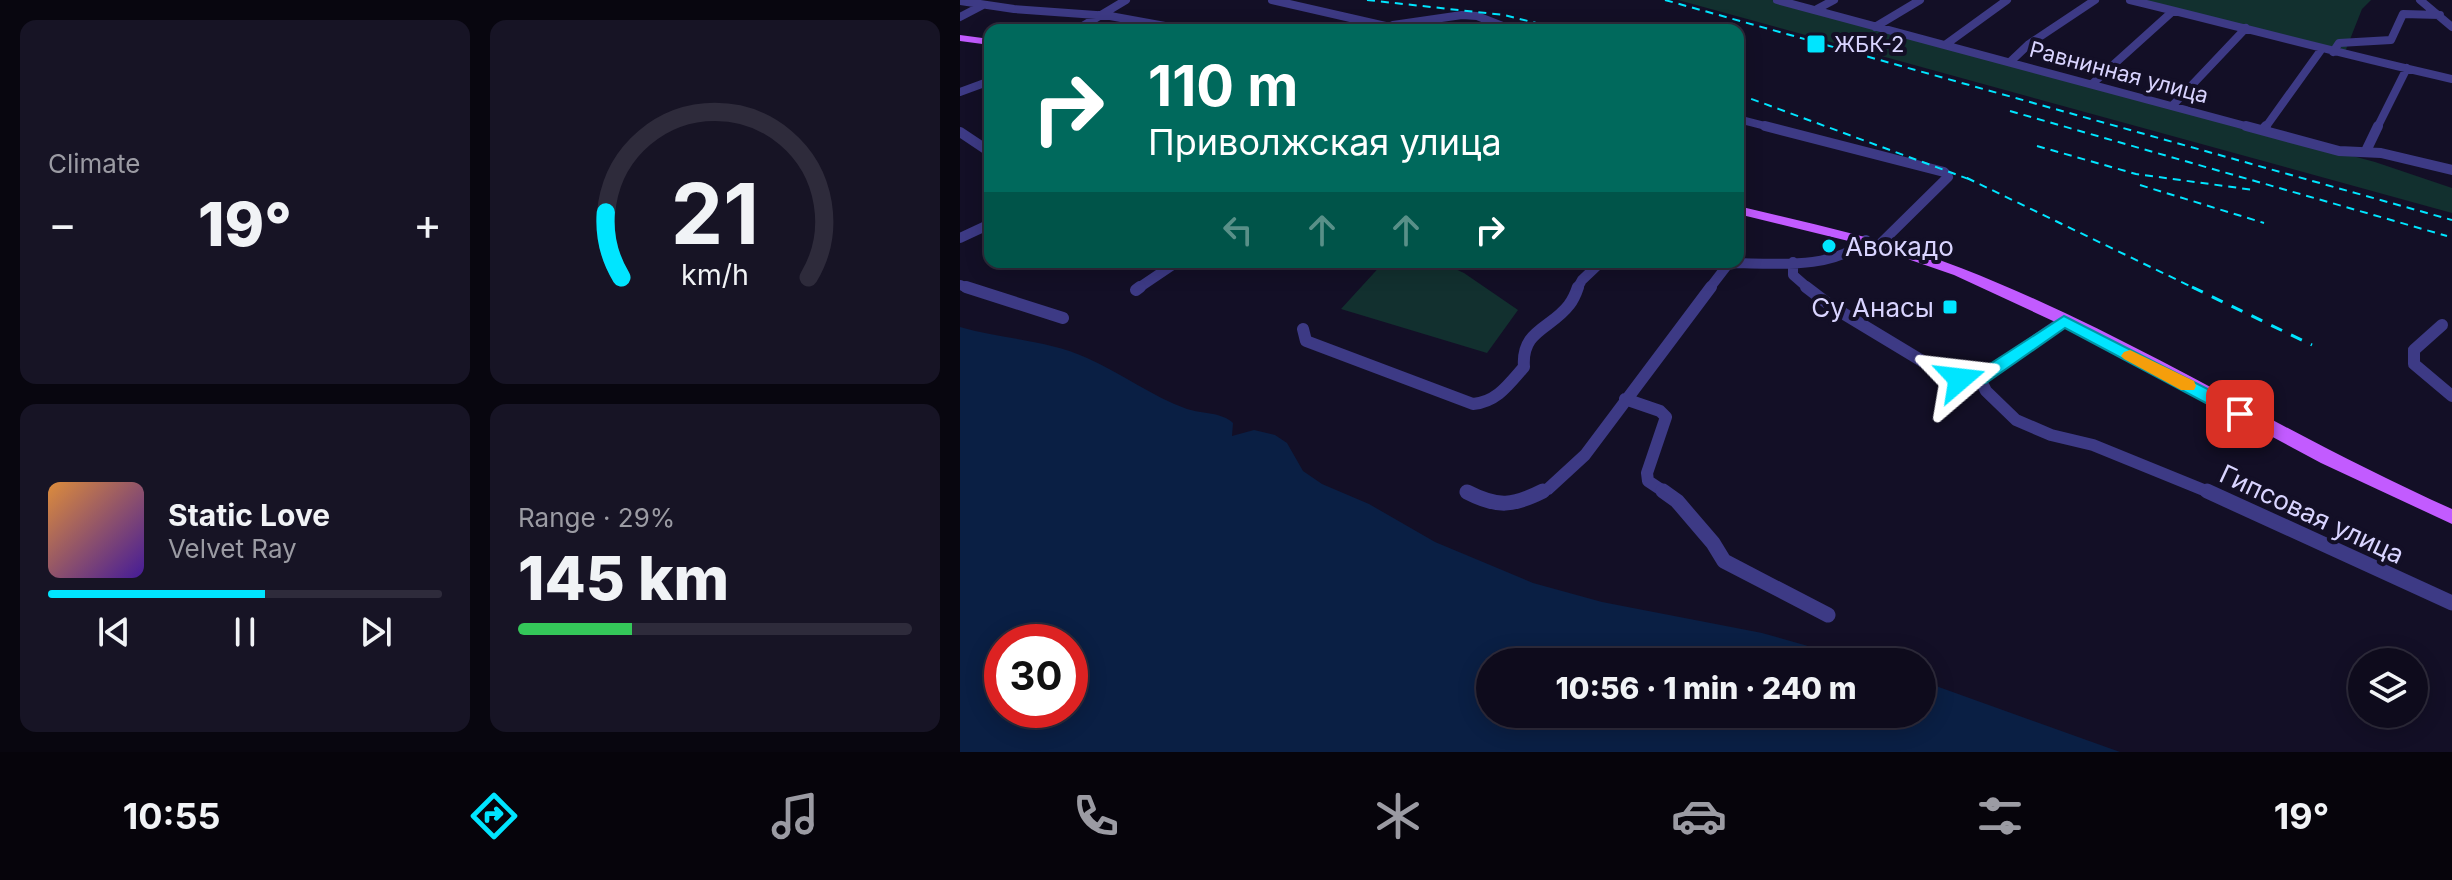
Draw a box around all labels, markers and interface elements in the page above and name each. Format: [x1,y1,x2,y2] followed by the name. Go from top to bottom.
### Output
[1834,31,1905,57] place label: ЖБК-2
[1805,33,1827,55] marker: ЖБК-2
[2027,36,2211,108] street label: Равнинная улица
[1148,52,1298,120] text: 110 m
[1016,56,1120,160] icon: right
[1148,120,1502,164] text: Приволжская улица
[48,148,140,179] text: Climate
[671,163,759,264] text: 21
[198,188,292,260] text: 19°
[48,197,77,251] text: −
[413,197,442,251] text: +
[1216,208,1260,252] icon: left
[1300,208,1344,252] icon: ahead
[1384,208,1428,252] icon: ahead
[1468,208,1512,252] icon: right
[1845,231,1954,262] place label: Авокадо
[1820,237,1838,255] marker: Авокадо
[681,257,749,292] text: km/h
[1811,292,1934,323] place label: Су Анасы
[1941,298,1959,316] marker: Су Анасы
[1918,337,2002,421] position arrow
[2206,380,2274,448] pin
[2218,392,2262,436] icon: arrive
[2215,458,2409,570] street label: Гипсовая улица
[168,497,330,533] text: Static Love
[518,502,675,533] text: Range · 29%
[168,533,297,564] text: Velvet Ray
[518,542,729,614] text: 145 km
[92,610,136,654] icon: previous
[223,610,267,654] icon: pause
[354,610,398,654] icon: next
[984,624,1088,728] speed limit sign: 30
[2348,648,2428,728] map controls
[2348,648,2428,728] button: layers
[1555,670,1857,706] text: 10:56 · 1 min · 240 m
[466,788,522,844] icon: directions
[767,788,823,844] icon: music
[1068,788,1124,844] icon: phone
[1370,788,1426,844] icon: climate
[1671,788,1727,844] icon: car
[1972,788,2028,844] icon: filters
[123,794,221,838] text: 10:55
[2274,794,2329,838] text: 19°

